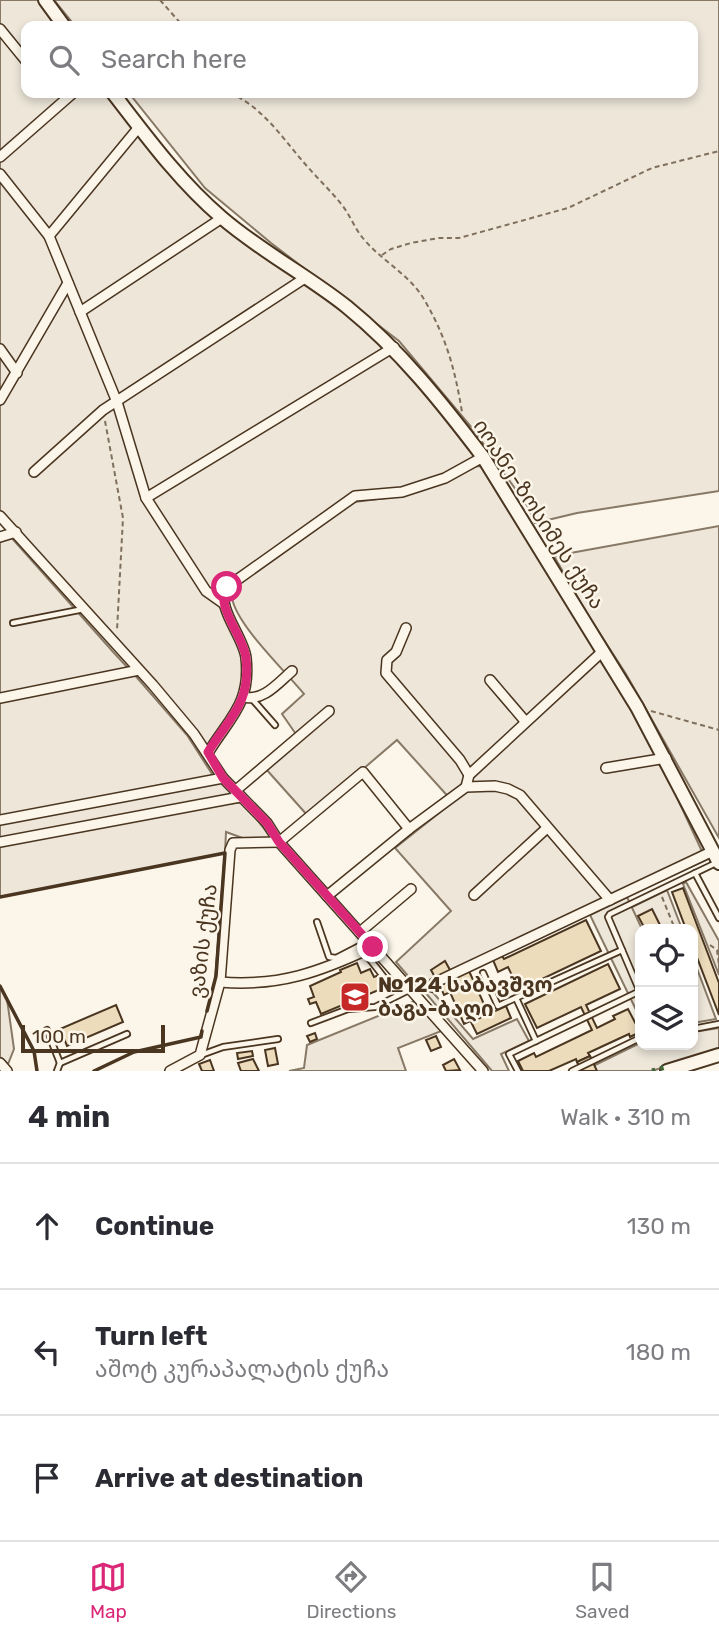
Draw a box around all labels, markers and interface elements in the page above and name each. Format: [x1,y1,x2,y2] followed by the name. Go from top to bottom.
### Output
[21,21,698,98] search box
[45,41,83,79] icon: search
[101,44,247,75] text: Search here
[469,414,610,613] street label: იოანე-ზოსიმეს ქუჩა
[211,571,242,602] route start
[183,882,222,999] street label: ვაზის ქუჩა
[635,924,698,1050] map controls
[635,924,698,987] button: locate
[357,931,388,962] route end
[378,972,552,1022] place label: №124 საბავშვო ბაგა-ბაღი
[338,980,372,1014] school or university icon: №124 საბავშვო ბაგა-ბაღი
[635,987,698,1050] button: layers
[21,1022,164,1054] scale bar
[32,1025,86,1048] text: 100 m
[28,1099,110,1135] text: 4 min
[560,1103,691,1131] text: Walk · 310 m
[28,1207,66,1245] icon: ahead
[95,1211,214,1242] text: Continue
[627,1212,691,1240] text: 130 m
[95,1321,207,1352] text: Turn left
[28,1333,66,1371] icon: left
[626,1338,691,1366] text: 180 m
[95,1355,389,1383] text: აშოტ კურაპალატის ქუჩა
[28,1459,66,1497] icon: arrive
[95,1463,363,1494] text: Arrive at destination
[89,1558,127,1623] tab: Map
[306,1558,396,1623] tab: Directions
[575,1558,630,1623] tab: Saved

